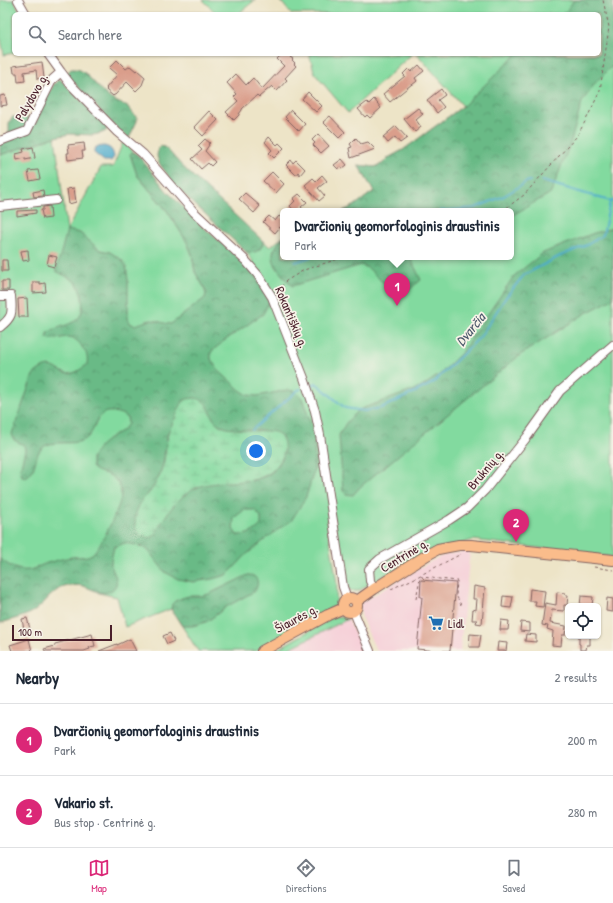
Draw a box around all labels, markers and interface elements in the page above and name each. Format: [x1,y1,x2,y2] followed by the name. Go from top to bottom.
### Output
[12,12,601,56] search box
[26,23,48,45] icon: search
[58,24,122,45] text: Search here
[10,70,52,124] street label: Palydovo g.
[280,208,514,260] popup
[295,215,499,236] text: Dvarčionių geomorfologinis draustinis
[295,236,316,254] text: Park
[384,273,410,306] pin: 1
[271,284,313,351] street label: Rokantiškių g.
[451,307,490,349] water label: Dvarčia
[246,441,266,461] your location
[463,445,507,493] street label: Bruknių g.
[503,509,529,542] pin: 2
[377,533,432,576] street label: Centrinė g.
[272,599,321,637] street label: Šiaurės g.
[565,603,601,639] map controls
[565,603,601,639] button: locate
[427,614,445,632] supermarket icon: Lidl
[448,614,465,632] place label: Lidl
[12,623,112,642] scale bar
[18,625,42,639] text: 100 m
[16,666,59,689] text: Nearby
[555,668,597,686] text: 2 results
[54,720,259,741] text: Dvarčionių geomorfologinis draustinis
[27,731,31,749] text: 1
[567,731,597,749] text: 200 m
[54,741,76,759] text: Park
[54,792,113,813] text: Vakario st.
[26,803,32,821] text: 2
[568,803,597,821] text: 280 m
[54,813,156,831] text: Bus stop · Centrinė g.
[88,857,110,895] tab: Map
[286,857,327,895] tab: Directions
[503,857,525,895] tab: Saved

